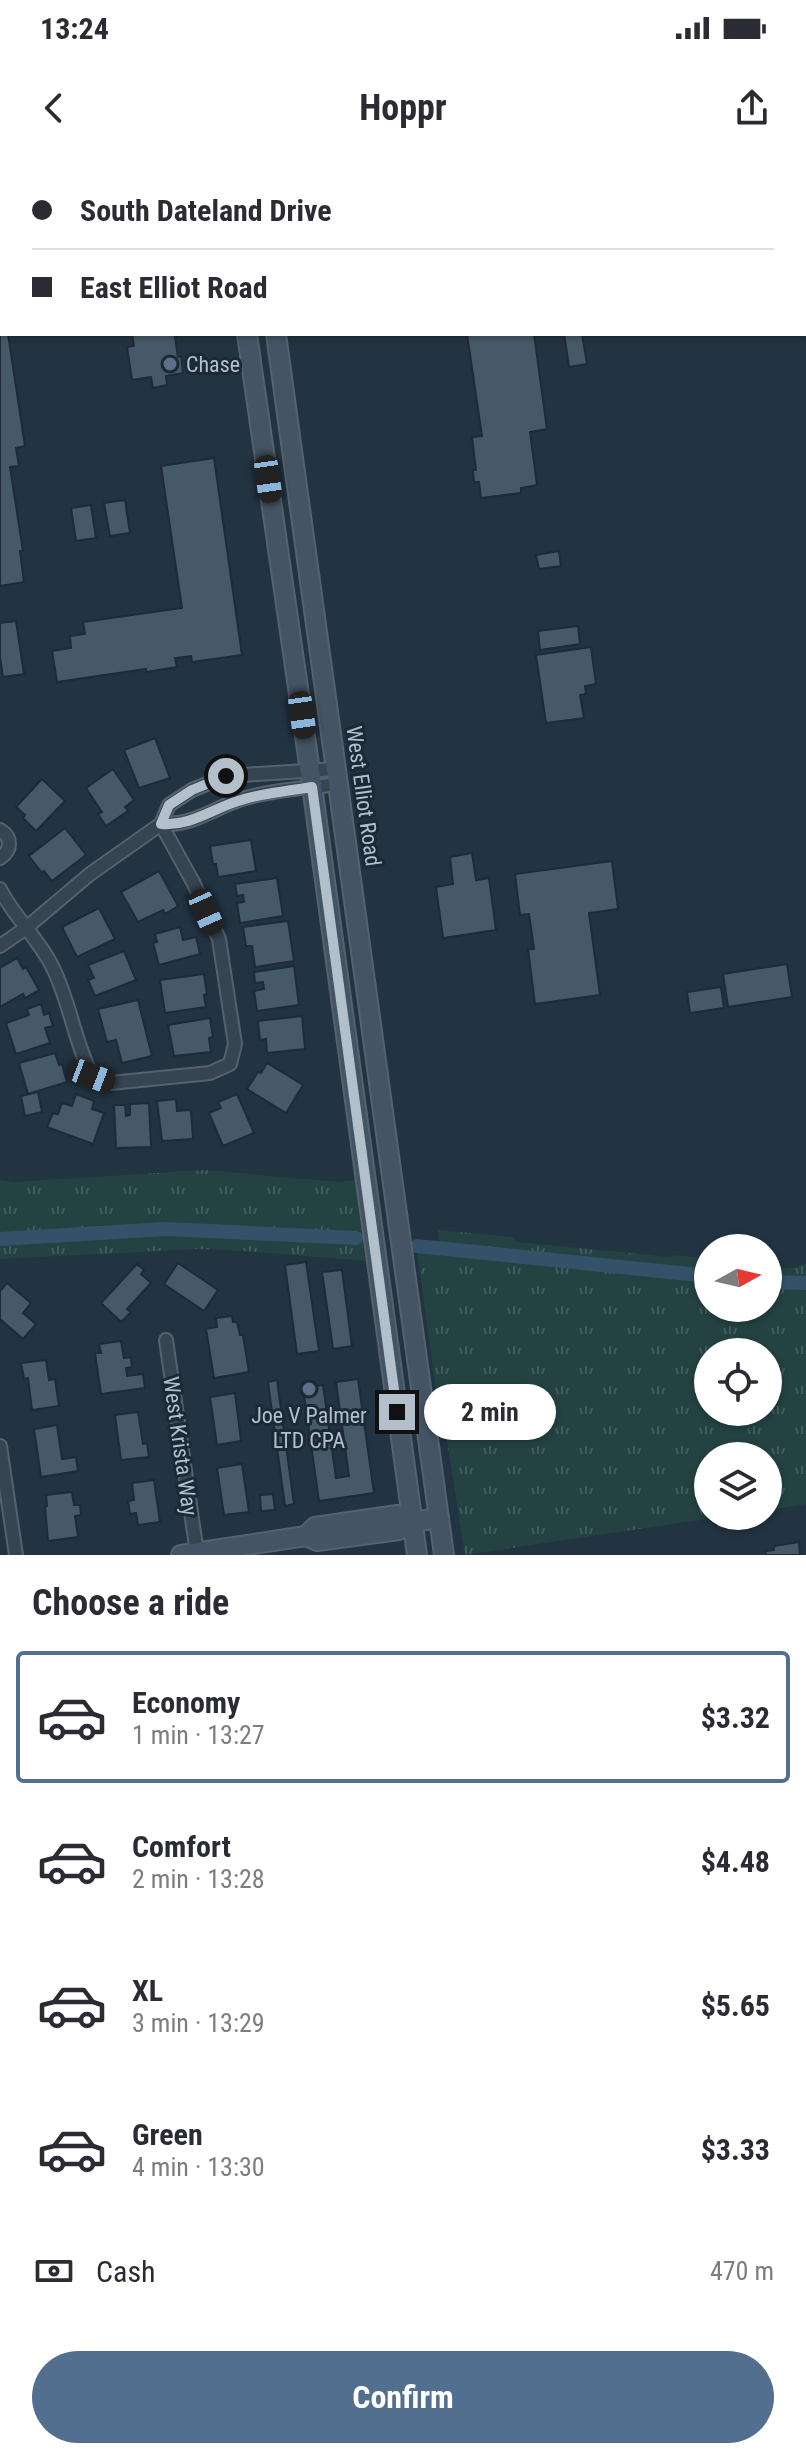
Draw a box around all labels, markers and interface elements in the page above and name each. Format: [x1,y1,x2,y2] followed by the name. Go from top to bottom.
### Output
[40,11,109,46] text: 13:24
[32,86,76,130] icon: back
[730,86,774,130] icon: share
[359,87,447,129] text: Hoppr
[80,193,332,228] text: South Dateland Drive
[80,270,268,305] text: East Elliot Road
[186,352,240,377] place label: Chase
[161,355,179,373] marker: Chase
[253,454,283,504] car
[287,690,317,740] car
[341,724,386,868] street label: West Elliot Road
[208,758,244,794] route start
[185,885,227,939] car
[65,1056,119,1096] car
[694,1234,782,1322] north arrow
[694,1234,782,1530] map controls
[694,1338,782,1426] button: locate
[158,1375,203,1517] street label: West Krista Way
[300,1380,318,1398] marker: Joe V Palmer LTD CPA
[425,1384,557,1440] callout: 2 min
[379,1394,415,1430] route end
[461,1397,519,1427] text: 2 min
[251,1403,367,1453] place label: Joe V Palmer LTD CPA
[694,1442,782,1530] button: layers
[32,1582,229,1624] text: Choose a ride
[36,1681,108,1753] icon: car
[132,1685,240,1720] text: Economy
[701,1700,770,1735] text: $3.32
[132,1720,265,1750] text: 1 min · 13:27
[36,1825,108,1897] icon: car
[132,1829,231,1864] text: Comfort
[701,1844,770,1879] text: $4.48
[132,1864,265,1894] text: 2 min · 13:28
[36,1969,108,2041] icon: car
[132,1973,163,2008] text: XL
[701,1988,770,2023] text: $5.65
[132,2008,265,2038] text: 3 min · 13:29
[36,2113,108,2185] icon: car
[132,2117,203,2152] text: Green
[701,2132,770,2167] text: $3.33
[132,2152,265,2182] text: 4 min · 13:30
[32,2249,76,2293] icon: cash
[96,2254,156,2289] text: Cash
[710,2256,774,2286] text: 470 m
[32,2351,774,2443] button: Confirm

